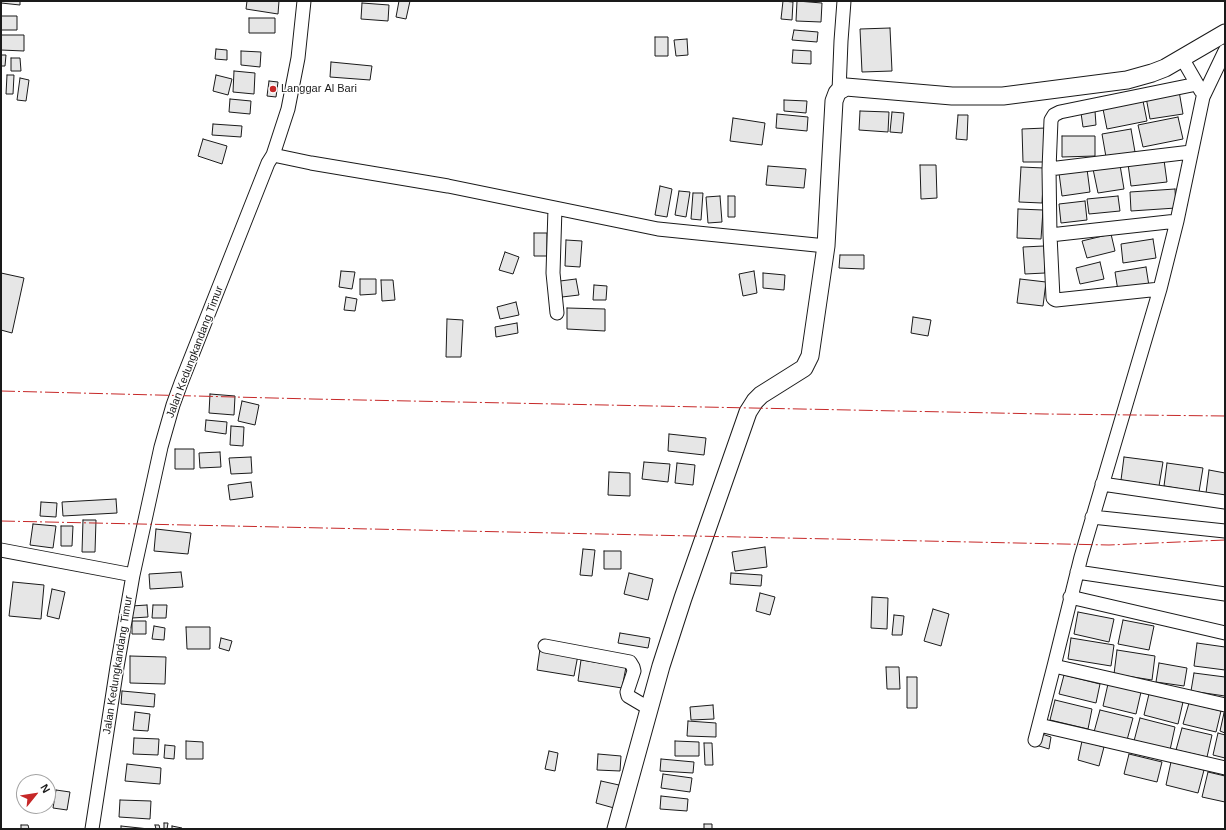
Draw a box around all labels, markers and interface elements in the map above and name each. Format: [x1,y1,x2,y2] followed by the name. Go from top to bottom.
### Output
[281,82,357,96] place label: Langgar Al Bari
[268,84,278,94] marker: Langgar Al Bari
[164,284,226,420] street label: Jalan Kedungkandang Timur
[101,595,135,735] street label: Jalan Kedungkandang Timur
[16,774,56,814] north arrow
[38,782,53,795] text: N

